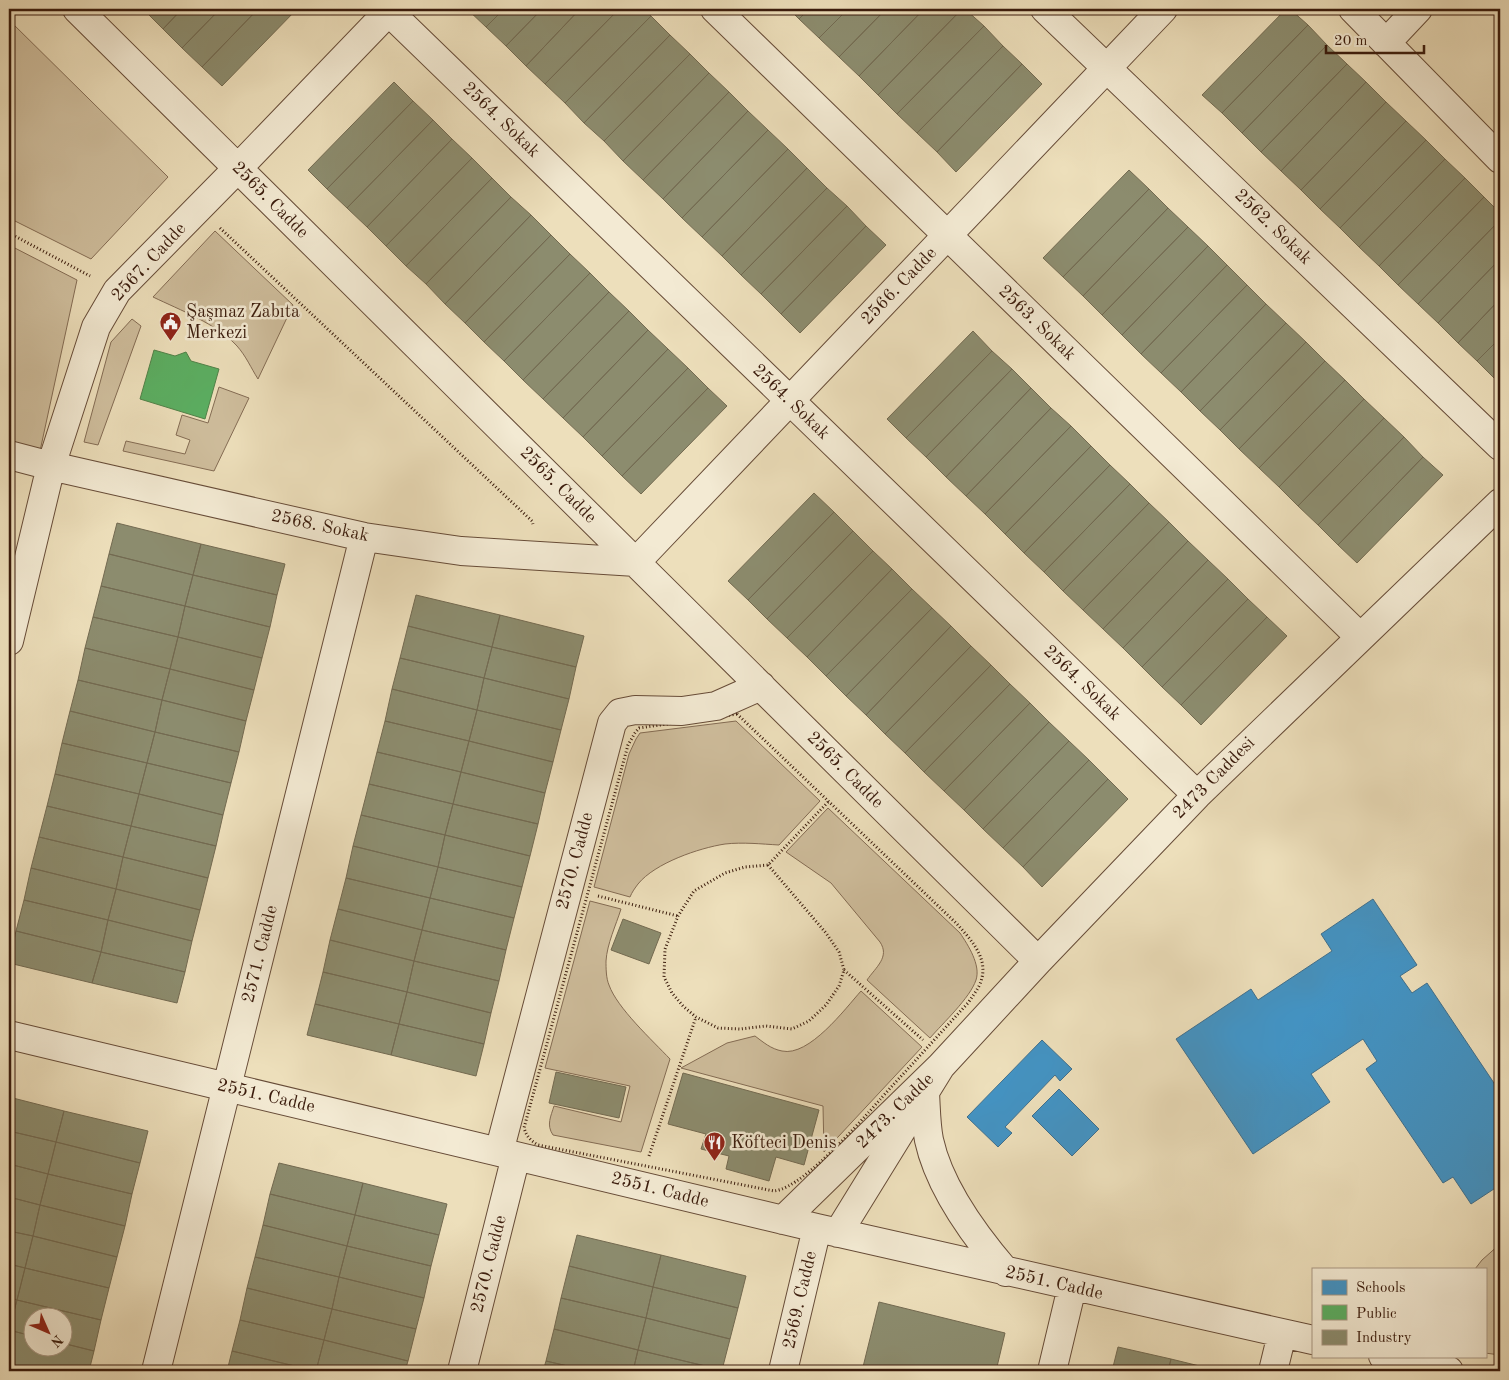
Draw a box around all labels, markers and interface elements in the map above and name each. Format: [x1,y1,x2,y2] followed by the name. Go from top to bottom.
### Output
[1326,22,1424,54] scale bar
[1334,34,1368,49] text: 20 m
[459,79,543,161] street label: 2564. Sokak
[228,158,312,242] street label: 2565. Cadde
[1231,186,1315,268] street label: 2562. Sokak
[108,219,190,305] street label: 2567. Cadde
[858,244,940,328] street label: 2566. Cadde
[995,282,1079,364] street label: 2563. Sokak
[186,303,300,342] place label: Şaşmaz Zabıta Merkezi
[158,310,182,341] public building icon: Şaşmaz Zabıta Merkezi
[749,361,833,443] street label: 2564. Sokak
[516,443,600,527] street label: 2565. Cadde
[269,507,371,545] street label: 2568. Sokak
[1040,642,1124,724] street label: 2564. Sokak
[803,728,887,812] street label: 2565. Cadde
[1170,734,1258,822] street label: 2473 Caddesi
[553,810,597,912] street label: 2570. Cadde
[239,903,281,1005] street label: 2571. Cadde
[853,1070,937,1152] street label: 2473. Cadde
[215,1076,317,1116] street label: 2551. Cadde
[703,1131,727,1162] restaurant icon: Köfteci Denis
[731,1134,837,1152] place label: Köfteci Denis
[609,1169,711,1211] street label: 2551. Cadde
[468,1213,510,1315] street label: 2570. Cadde
[780,1249,820,1351] street label: 2569. Cadde
[1003,1263,1105,1303] street label: 2551. Cadde
[1312,1268,1486,1358] legend
[1356,1281,1405,1296] text: Schools
[1356,1307,1397,1322] text: Public
[22,1308,72,1358] north arrow
[1356,1331,1412,1346] text: Industry
[48,1332,65,1349] text: N

